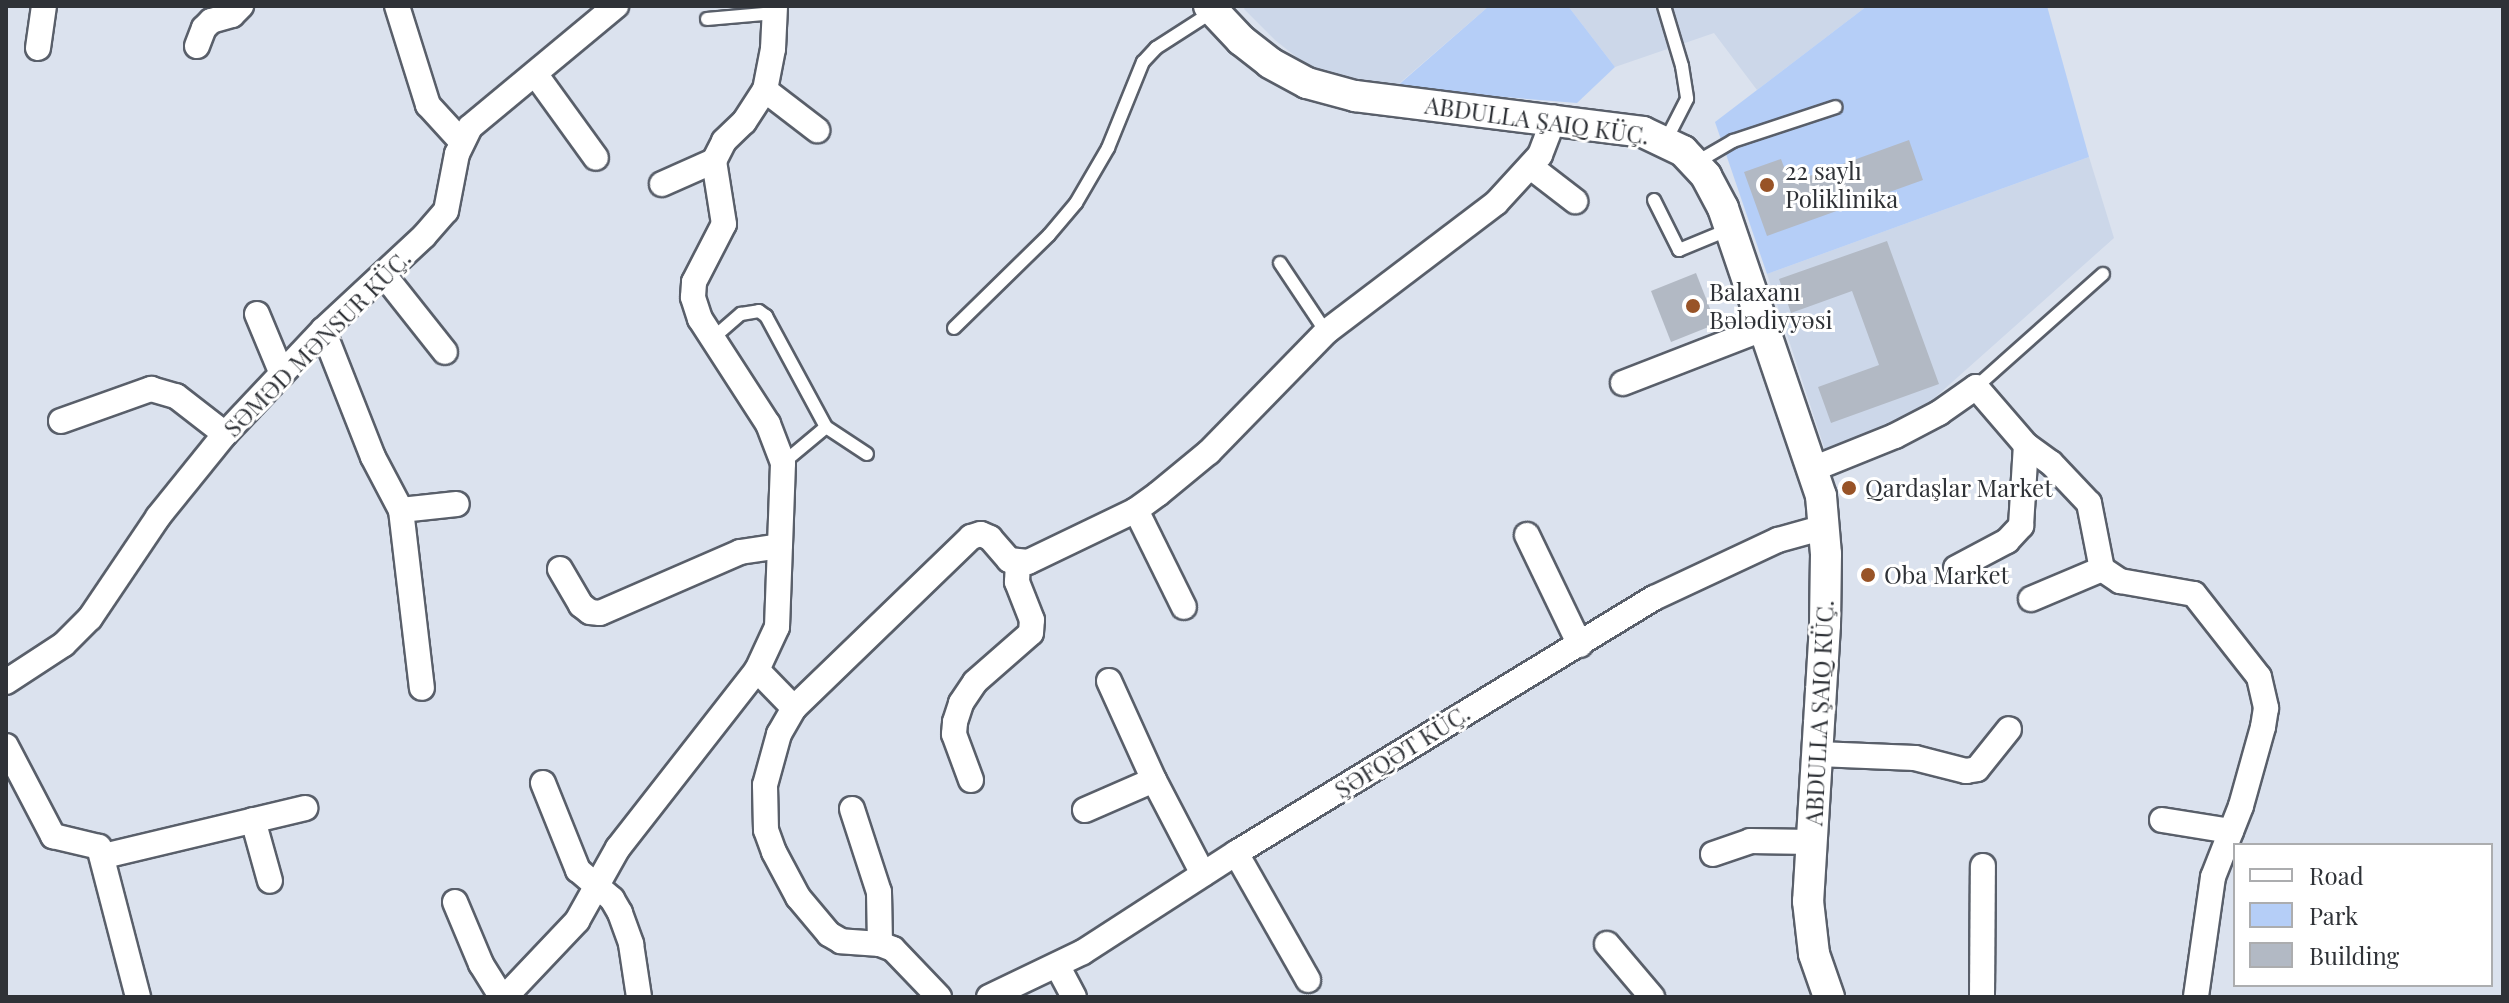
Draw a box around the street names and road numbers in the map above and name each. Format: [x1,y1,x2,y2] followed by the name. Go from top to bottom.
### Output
[1423,90,1651,150] street label: ABDULLA ŞAIQ KÜÇ.
[217,243,417,443] street label: SƏMƏD MƏNSUR KÜÇ.
[1799,599,1839,827] street label: ABDULLA ŞAIQ KÜÇ.
[1329,698,1475,804] street label: ŞƏFQƏT KÜÇ.

